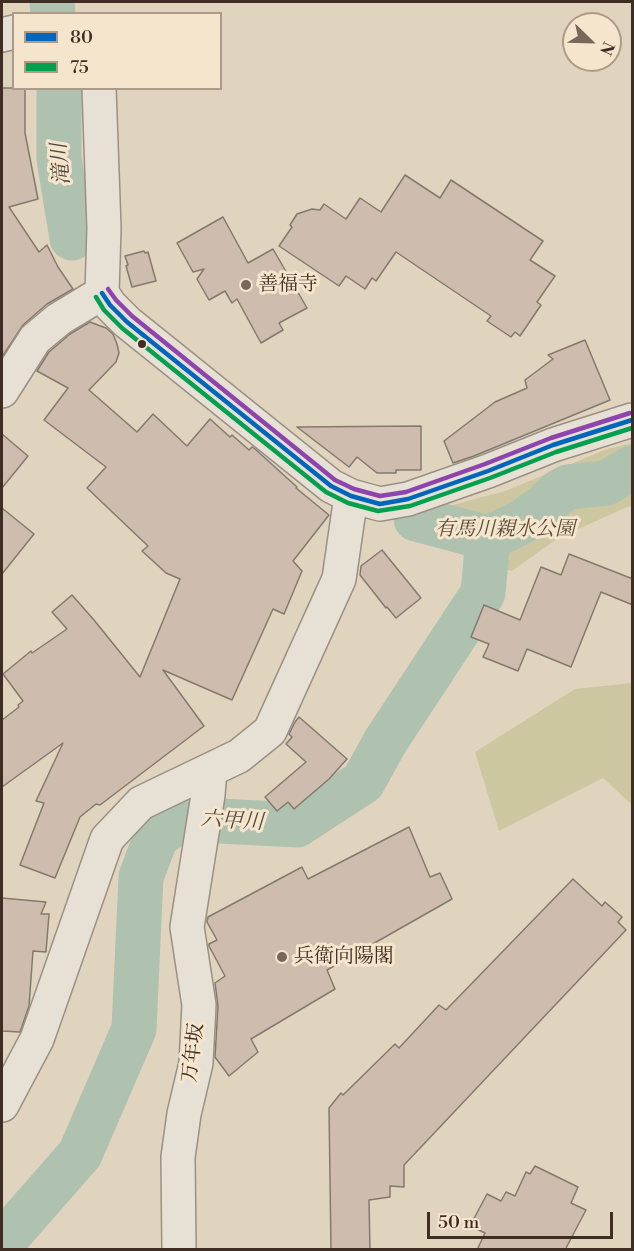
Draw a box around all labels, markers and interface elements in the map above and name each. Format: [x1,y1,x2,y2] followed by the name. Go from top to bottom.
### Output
[12,12,222,90] legend
[562,12,622,72] north arrow
[70,26,93,49] text: 80
[595,39,618,58] text: N
[70,56,89,79] text: 75
[48,142,76,186] water label: 滝川
[258,273,318,297] place label: 善福寺
[239,278,253,292] marker: 善福寺
[136,338,148,350] unlabelled marker
[435,518,575,542] park label: 有馬川親水公園
[200,808,264,836] water label: 六甲川
[294,945,394,969] place label: 兵衛向陽閣
[275,950,289,964] marker: 兵衛向陽閣
[178,1022,210,1084] street label: 万年坂
[430,1200,616,1238] scale bar
[438,1211,479,1234] text: 50 m

